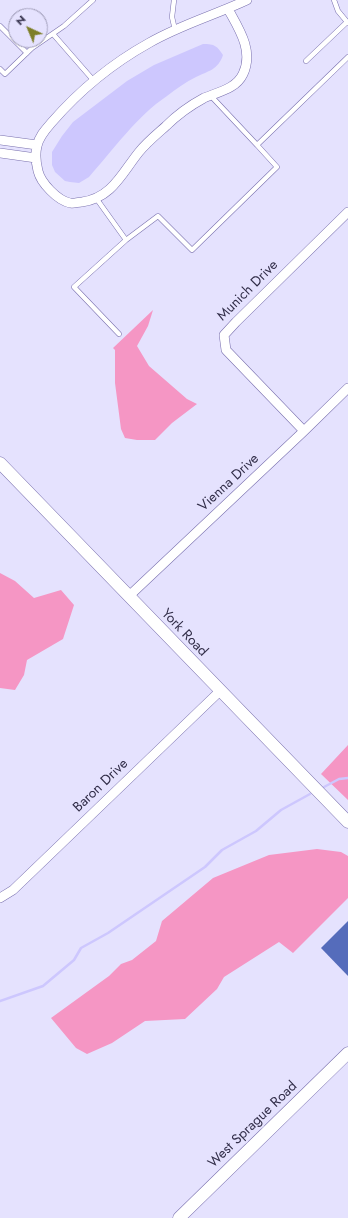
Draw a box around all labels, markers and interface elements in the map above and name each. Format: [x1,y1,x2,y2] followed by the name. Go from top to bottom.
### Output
[8,8,48,48] north arrow
[12,11,29,29] text: N
[214,257,282,325] street label: Munich Drive
[195,451,263,515] street label: Vienna Drive
[157,606,211,660] street label: York Road
[70,756,132,816] street label: Baron Drive
[205,1078,301,1172] street label: West Sprague Road

